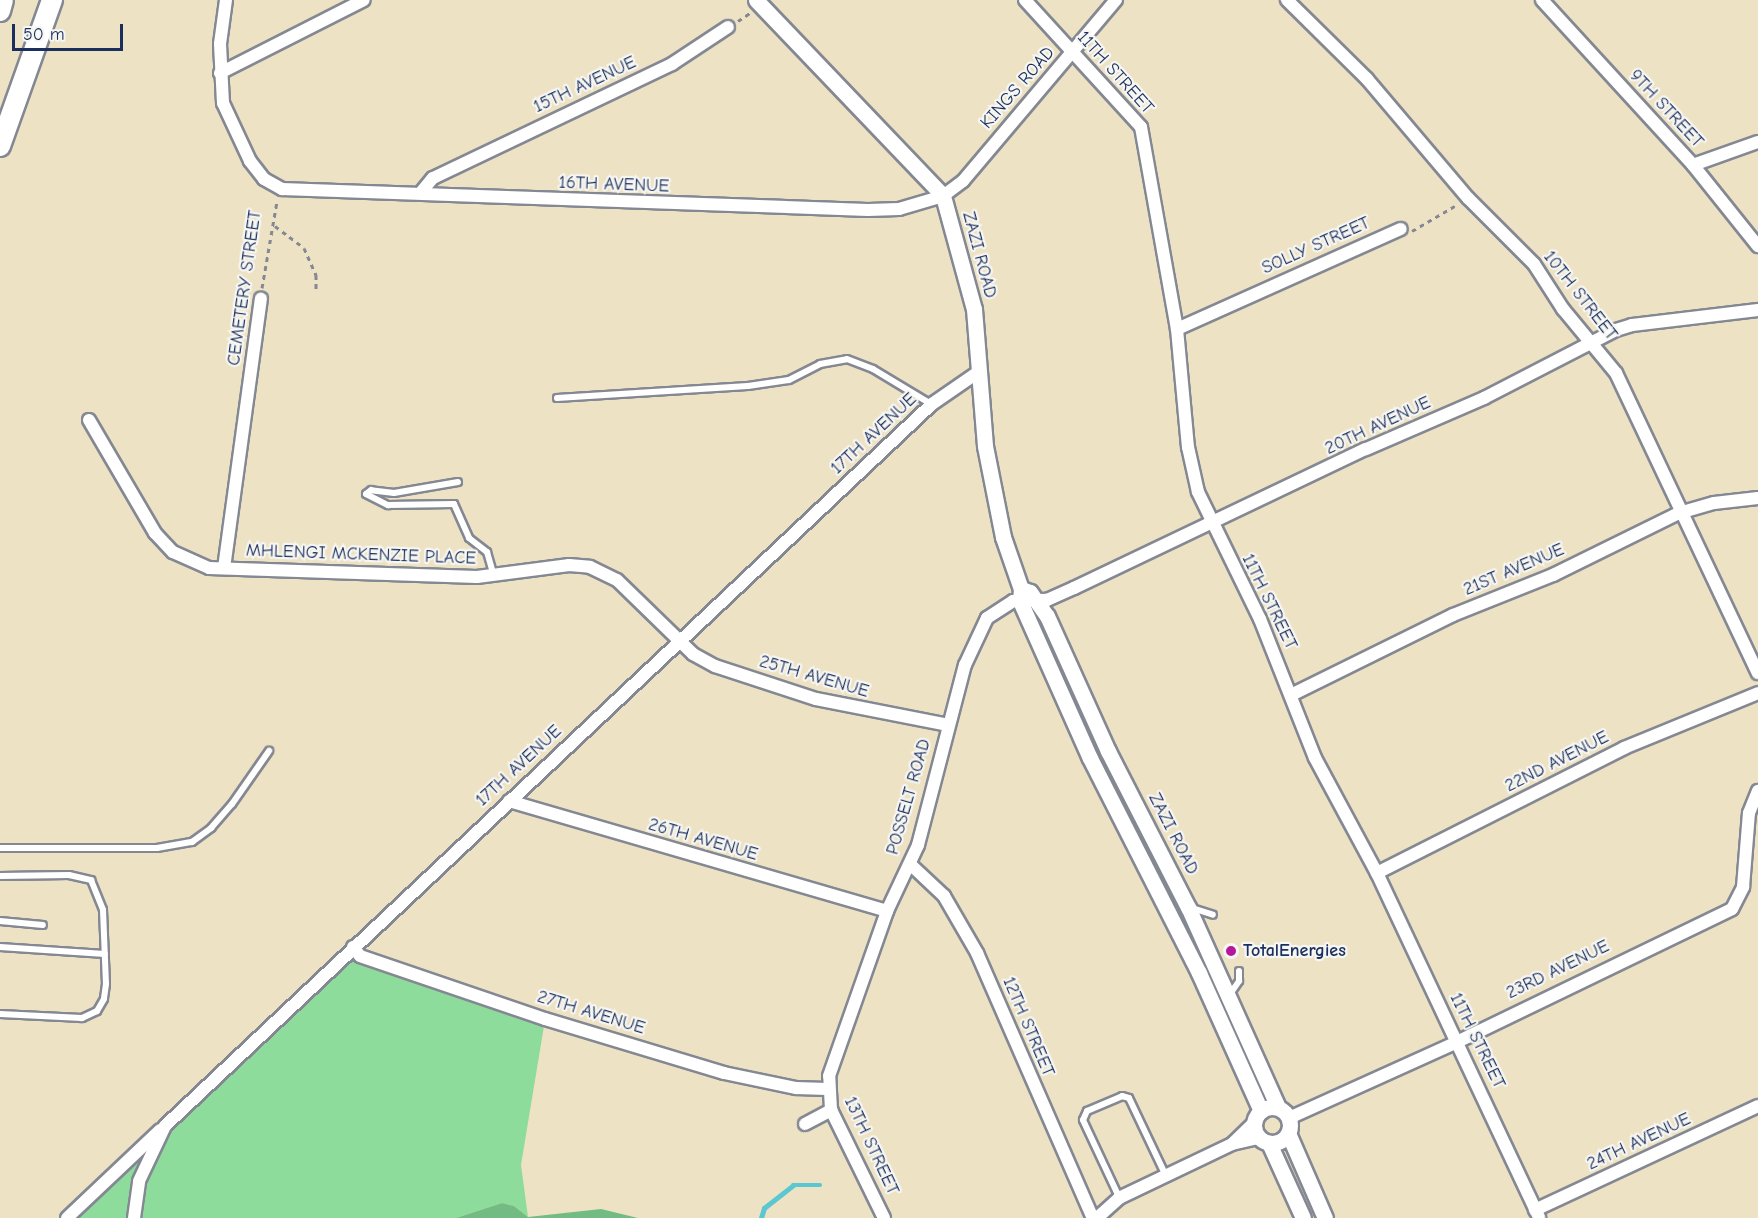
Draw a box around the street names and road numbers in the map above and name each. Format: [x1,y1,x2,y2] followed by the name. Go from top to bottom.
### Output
[1072,27,1158,119] street label: 11TH STREET
[976,42,1060,134] street label: KINGS ROAD
[530,52,640,118] street label: 15TH AVENUE
[1624,65,1708,153] street label: 9TH STREET
[558,172,670,198] street label: 16TH AVENUE
[223,209,267,367] street label: CEMETERY STREET
[957,209,1001,301] street label: ZAZI ROAD
[1259,213,1373,279] street label: SOLLY STREET
[1538,247,1622,345] street label: 10TH STREET
[827,389,921,479] street label: 17TH AVENUE
[1322,392,1434,460] street label: 20TH AVENUE
[1460,539,1568,601] street label: 21ST AVENUE
[245,540,477,570] street label: MHLENGI MCKENZIE PLACE
[1237,551,1301,653] street label: 11TH STREET
[757,651,871,703] street label: 25TH AVENUE
[472,721,566,811] street label: 17TH AVENUE
[1502,727,1612,797] street label: 22ND AVENUE
[882,737,936,857] street label: POSSELT ROAD
[1143,790,1203,878] street label: ZAZI ROAD
[646,814,760,866] street label: 26TH AVENUE
[1503,936,1613,1004] street label: 23RD AVENUE
[997,974,1059,1080] street label: 12TH STREET
[534,986,648,1040] street label: 27TH AVENUE
[1445,990,1509,1092] street label: 11TH STREET
[839,1093,903,1199] street label: 13TH STREET
[1584,1109,1694,1175] street label: 24TH AVENUE

